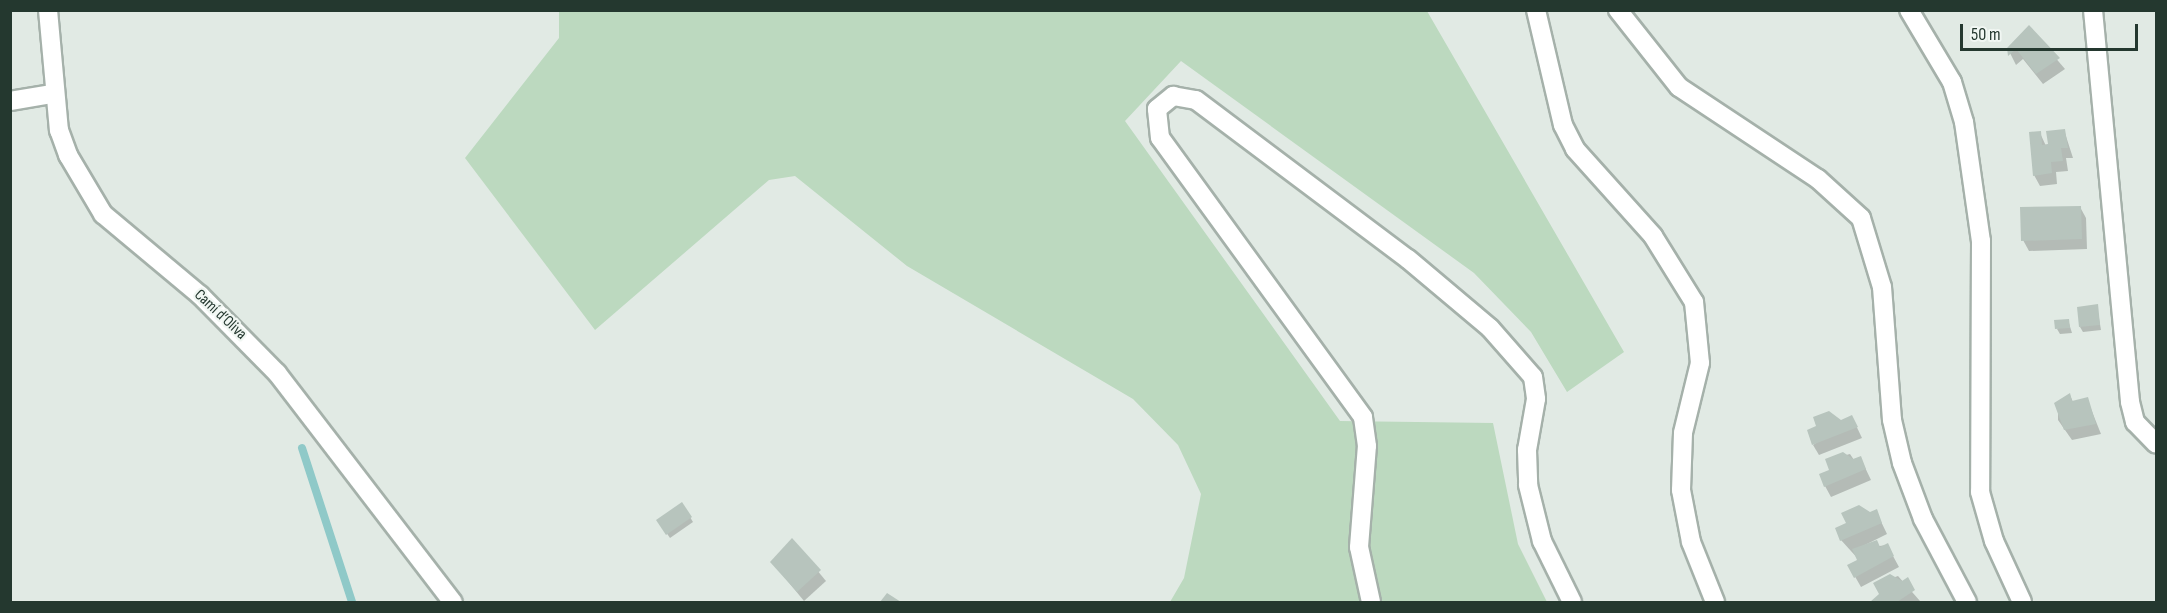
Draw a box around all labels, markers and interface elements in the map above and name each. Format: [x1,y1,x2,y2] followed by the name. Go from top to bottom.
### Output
[1963,12,2142,50] scale bar
[1971,24,2001,45] text: 50 m
[190,286,250,344] street label: Camí d’Oliva

